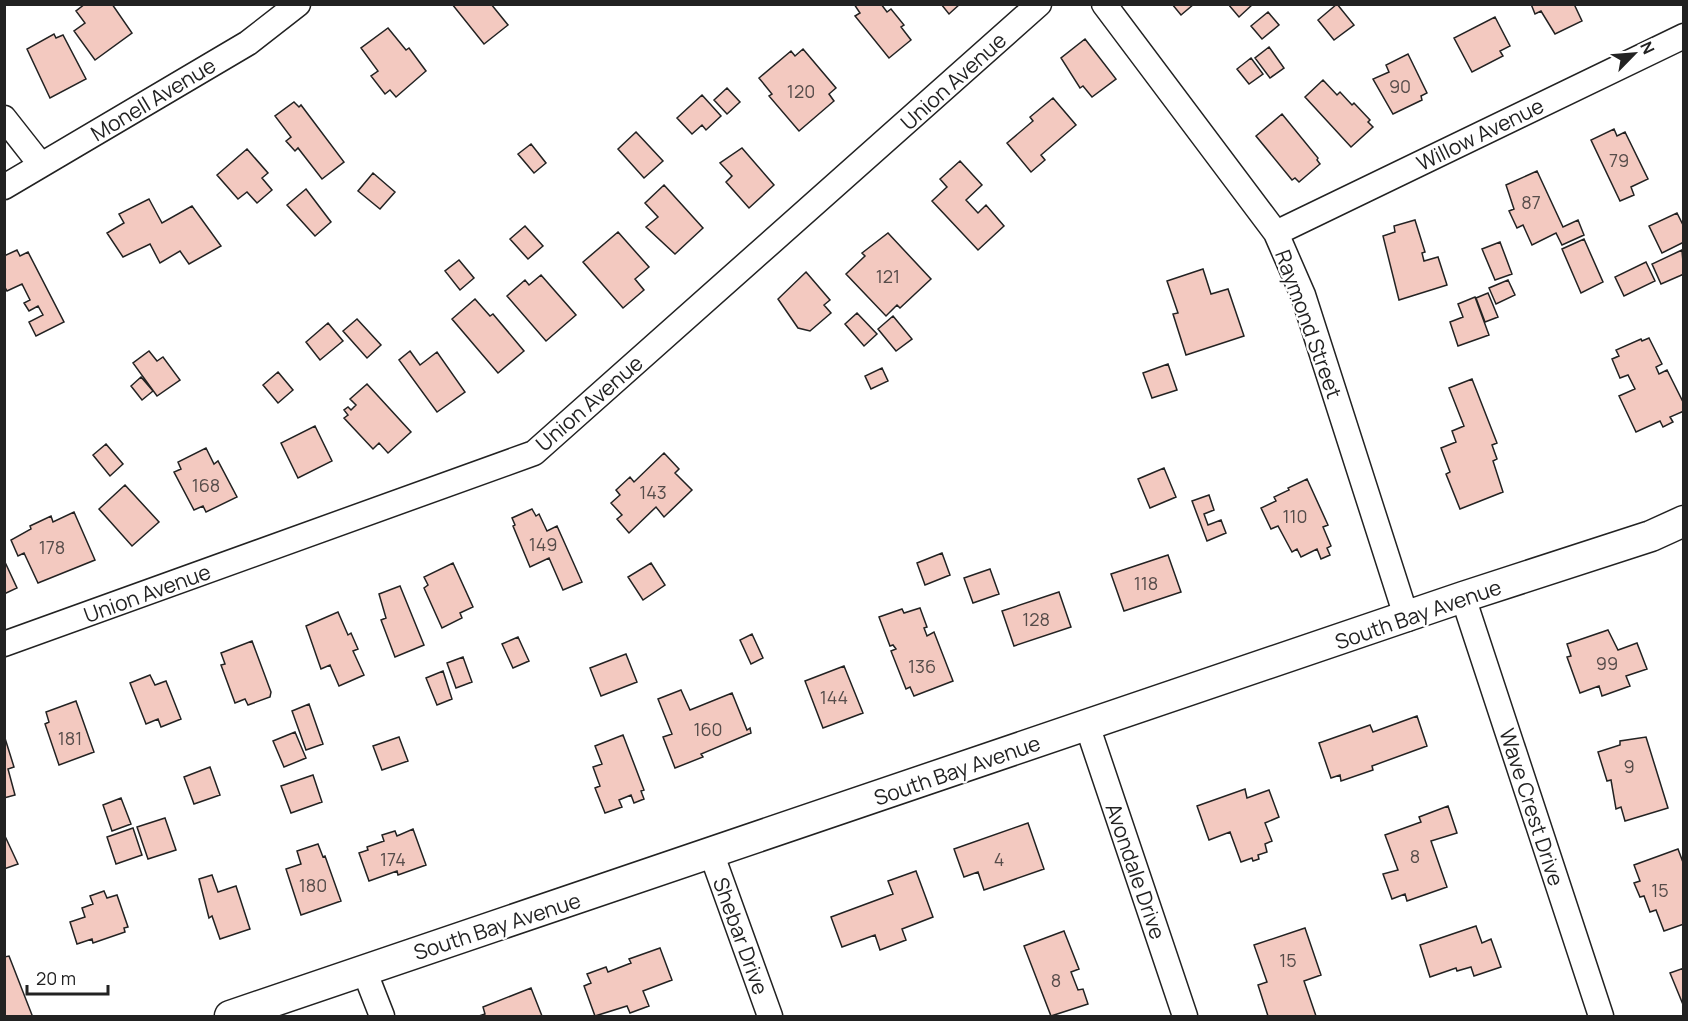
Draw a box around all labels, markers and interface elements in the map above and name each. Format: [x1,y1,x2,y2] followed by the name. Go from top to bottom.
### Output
[1604,24,1664,84] north arrow
[894,26,1012,136] street label: Union Avenue
[1635,38,1660,58] text: N
[86,51,220,147] street label: Monell Avenue
[1389,74,1411,98] house number: 90
[787,79,815,103] house number: 120
[1412,91,1548,177] street label: Willow Avenue
[1609,148,1629,172] house number: 79
[1521,190,1541,214] house number: 87
[1269,246,1349,402] street label: Raymond Street
[876,264,900,288] house number: 121
[530,349,648,457] street label: Union Avenue
[192,473,220,497] house number: 168
[639,480,667,504] house number: 143
[1282,504,1308,528] house number: 110
[529,532,557,556] house number: 149
[39,535,65,559] house number: 178
[80,557,214,629] street label: Union Avenue
[1134,571,1158,595] house number: 118
[1331,572,1505,656] street label: South Bay Avenue
[1022,607,1050,631] house number: 128
[1596,651,1618,675] house number: 99
[908,654,936,678] house number: 136
[820,685,848,709] house number: 144
[693,717,723,741] house number: 160
[1493,725,1571,889] street label: Wave Crest Drive
[58,726,82,750] house number: 181
[870,728,1044,812] street label: South Bay Avenue
[1623,754,1635,778] house number: 9
[1100,799,1172,943] street label: Avondale Drive
[1410,844,1420,868] house number: 8
[380,847,406,871] house number: 174
[994,847,1004,871] house number: 4
[299,873,327,897] house number: 180
[707,874,775,998] street label: Shebar Drive
[1651,878,1669,902] house number: 15
[410,886,584,966] street label: South Bay Avenue
[1279,948,1297,972] house number: 15
[27,958,108,996] scale bar
[36,966,76,990] text: 20 m
[1051,968,1061,992] house number: 8

